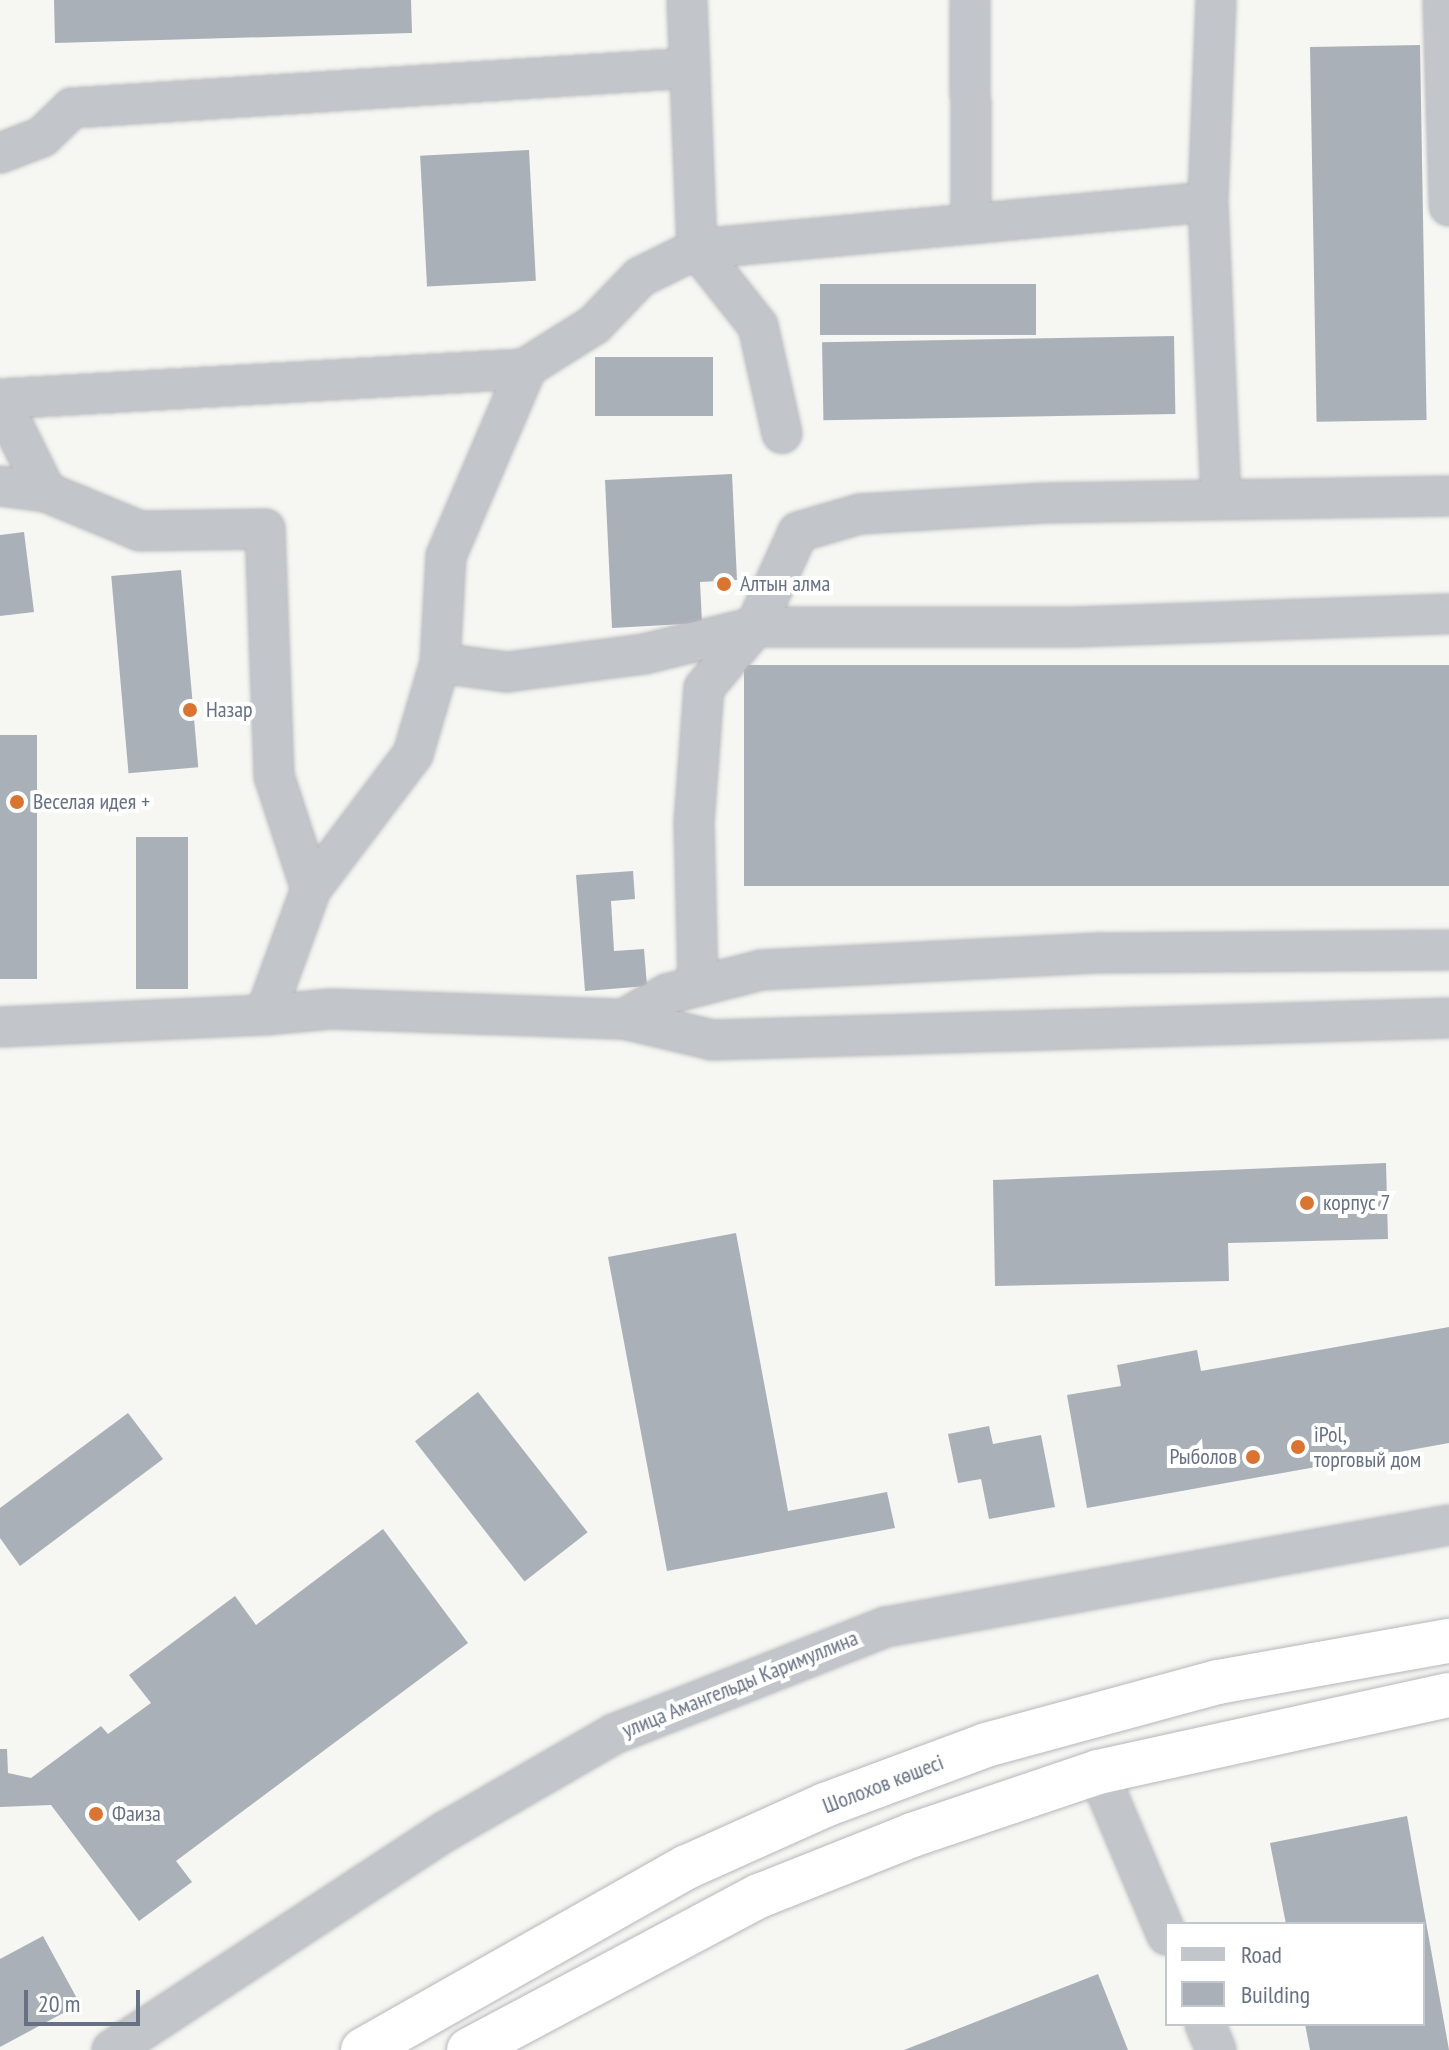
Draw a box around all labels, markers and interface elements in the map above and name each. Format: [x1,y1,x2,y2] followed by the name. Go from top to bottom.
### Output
[740,571,830,597] place label: Алтын алма
[715,575,733,593] marker: Алтын алма
[206,697,253,723] place label: Назар
[181,701,199,719] marker: Назар
[33,789,150,815] place label: Веселая идея +
[8,793,26,811] marker: Веселая идея +
[1323,1190,1390,1216] place label: корпус 7
[1298,1194,1316,1212] marker: корпус 7
[1314,1421,1421,1472] place label: iPol, торговый дом
[1289,1438,1307,1456] marker: iPol, торговый дом
[1169,1444,1237,1470] place label: Рыболов
[1244,1448,1262,1466] marker: Рыболов
[618,1624,862,1744] street label: улица Амангельды Каримуллина
[819,1749,947,1819] street label: Шолохов көшесі
[112,1801,161,1827] place label: Фаиза
[87,1805,105,1823] marker: Фаиза
[1165,1922,1425,2026] legend
[1241,1939,1282,1970] text: Road
[28,1974,144,2024] scale bar
[1241,1979,1310,2010] text: Building
[38,1988,80,2019] text: 20 m

